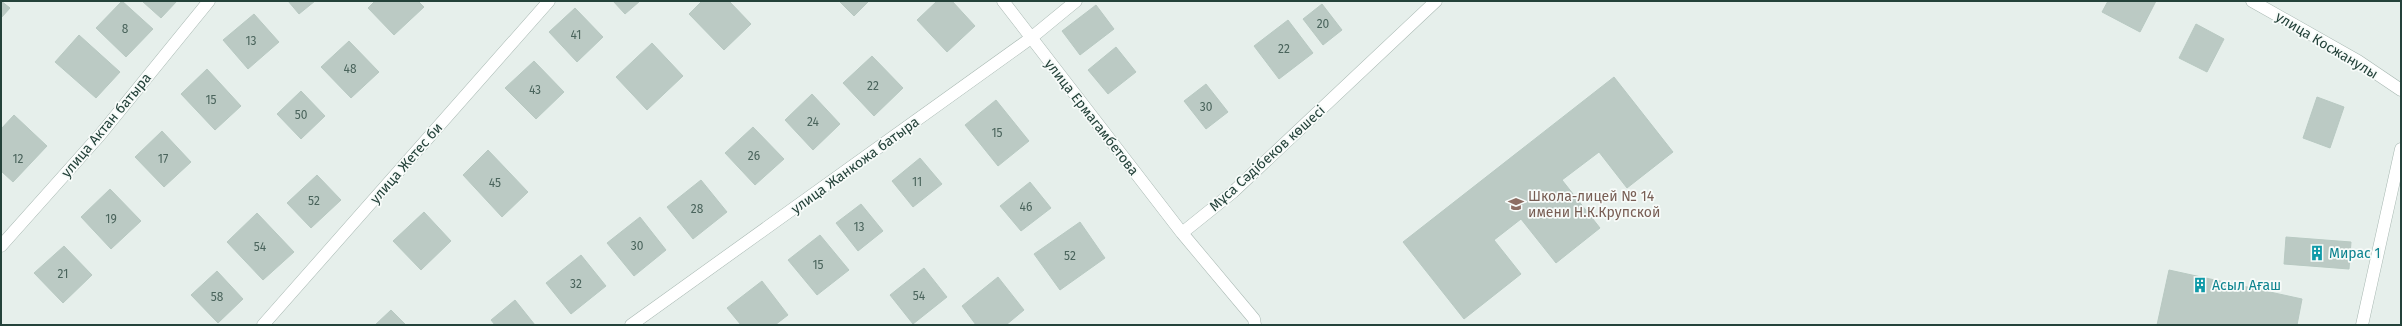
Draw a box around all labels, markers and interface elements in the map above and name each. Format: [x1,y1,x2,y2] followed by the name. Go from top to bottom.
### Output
[2272,8,2381,83] street label: улица Косжанулы
[1317,17,1330,31] house number: 20
[122,22,129,36] house number: 8
[571,28,581,42] house number: 41
[245,34,257,48] house number: 13
[1278,42,1290,56] house number: 22
[1041,56,1142,179] street label: улица Ермагамбетова
[344,62,357,76] house number: 48
[58,70,155,181] street label: улица Актан батыра
[867,79,879,93] house number: 22
[529,83,541,97] house number: 43
[205,93,217,107] house number: 15
[1200,100,1213,114] house number: 30
[1206,102,1329,215] street label: Мұса Сәдібеков көшесі
[295,108,308,122] house number: 50
[788,113,923,218] street label: улица Жанкожа батыра
[807,115,820,129] house number: 24
[367,119,446,207] street label: улица Жетес би
[991,126,1003,140] house number: 15
[748,149,760,163] house number: 26
[12,152,24,166] house number: 12
[158,152,168,166] house number: 17
[912,175,922,189] house number: 11
[489,176,501,190] house number: 45
[1528,188,1660,221] place label: Школа-лицей № 14 имени Н.К.Крупской
[308,194,320,208] house number: 52
[1507,195,1525,213] school or university icon: Школа-лицей № 14 имени Н.К.Крупской
[1020,200,1032,214] house number: 46
[691,202,704,216] house number: 28
[105,212,117,226] house number: 19
[853,220,865,234] house number: 13
[631,239,644,253] house number: 30
[254,240,267,254] house number: 54
[2308,244,2326,262] building icon: Мирас 1
[2329,245,2381,262] place label: Мирас 1
[1064,249,1076,263] house number: 52
[812,258,824,272] house number: 15
[58,267,68,281] house number: 21
[2191,276,2209,294] building icon: Асыл Ағаш
[570,277,582,291] house number: 32
[2212,277,2281,294] place label: Асыл Ағаш
[913,289,926,303] house number: 54
[211,290,224,304] house number: 58

